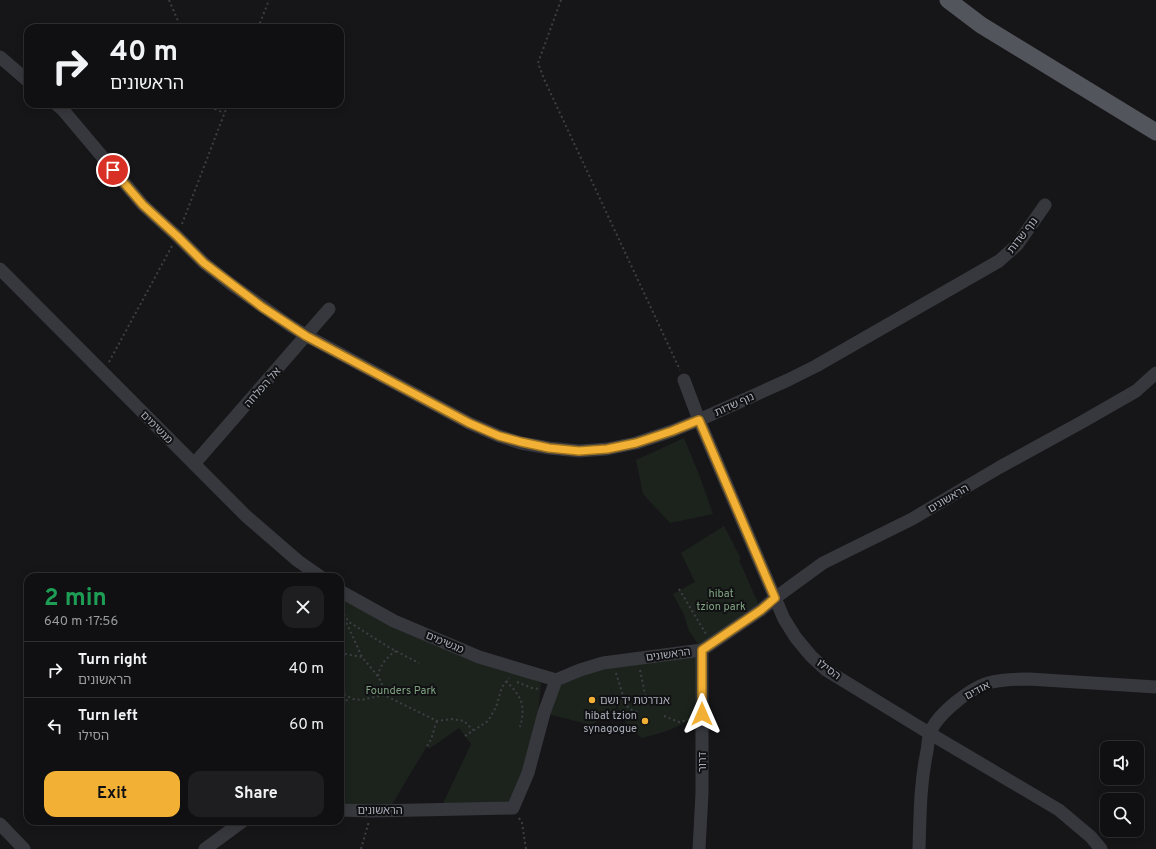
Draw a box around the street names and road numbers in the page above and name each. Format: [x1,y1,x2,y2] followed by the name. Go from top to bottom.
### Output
[1004,215,1041,256] street label: נוף שדות
[242,365,284,411] street label: אל הפלחה
[712,390,756,420] street label: נוף שדות
[137,409,175,447] street label: מגשימים
[925,481,972,516] street label: הראשונים
[423,629,466,657] street label: מגשימים
[645,645,692,665] street label: הראשונים
[814,656,843,683] street label: הסילו
[962,678,993,703] street label: אודים
[696,752,710,772] street label: דרור
[357,804,403,818] street label: הראשונים

